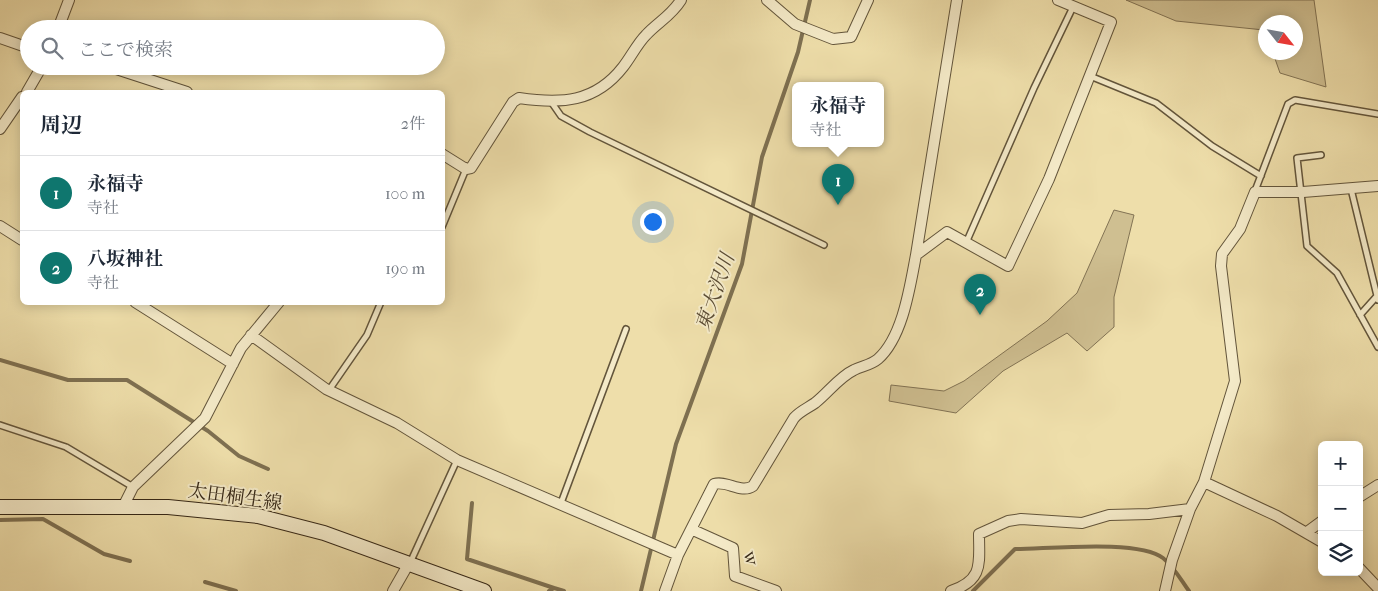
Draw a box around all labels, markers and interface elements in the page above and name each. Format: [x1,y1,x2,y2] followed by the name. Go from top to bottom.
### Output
[1258,15,1303,60] north arrow
[20,20,445,75] search box
[38,34,66,62] icon: search
[78,39,173,61] text: ここで検索
[792,82,884,147] popup
[809,95,867,117] text: 永福寺
[40,113,82,137] text: 周辺
[401,114,425,133] text: 2件
[809,120,842,139] text: 寺社
[822,164,854,205] pin: 1
[87,173,144,195] text: 永福寺
[53,184,59,203] text: 1
[385,184,425,203] text: 100 m
[87,198,119,217] text: 寺社
[640,209,666,235] your location
[87,248,163,270] text: 八坂神社
[691,249,740,334] water label: 東大沢川
[52,259,60,278] text: 2
[385,259,425,278] text: 190 m
[87,273,119,292] text: 寺社
[964,274,996,315] pin: 2
[1318,441,1363,576] map controls
[1318,441,1363,486] button: +
[186,479,284,515] street label: 太田桐生線
[1318,486,1363,531] button: −
[1318,531,1363,576] button: layers
[738,548,763,568] street label: w

